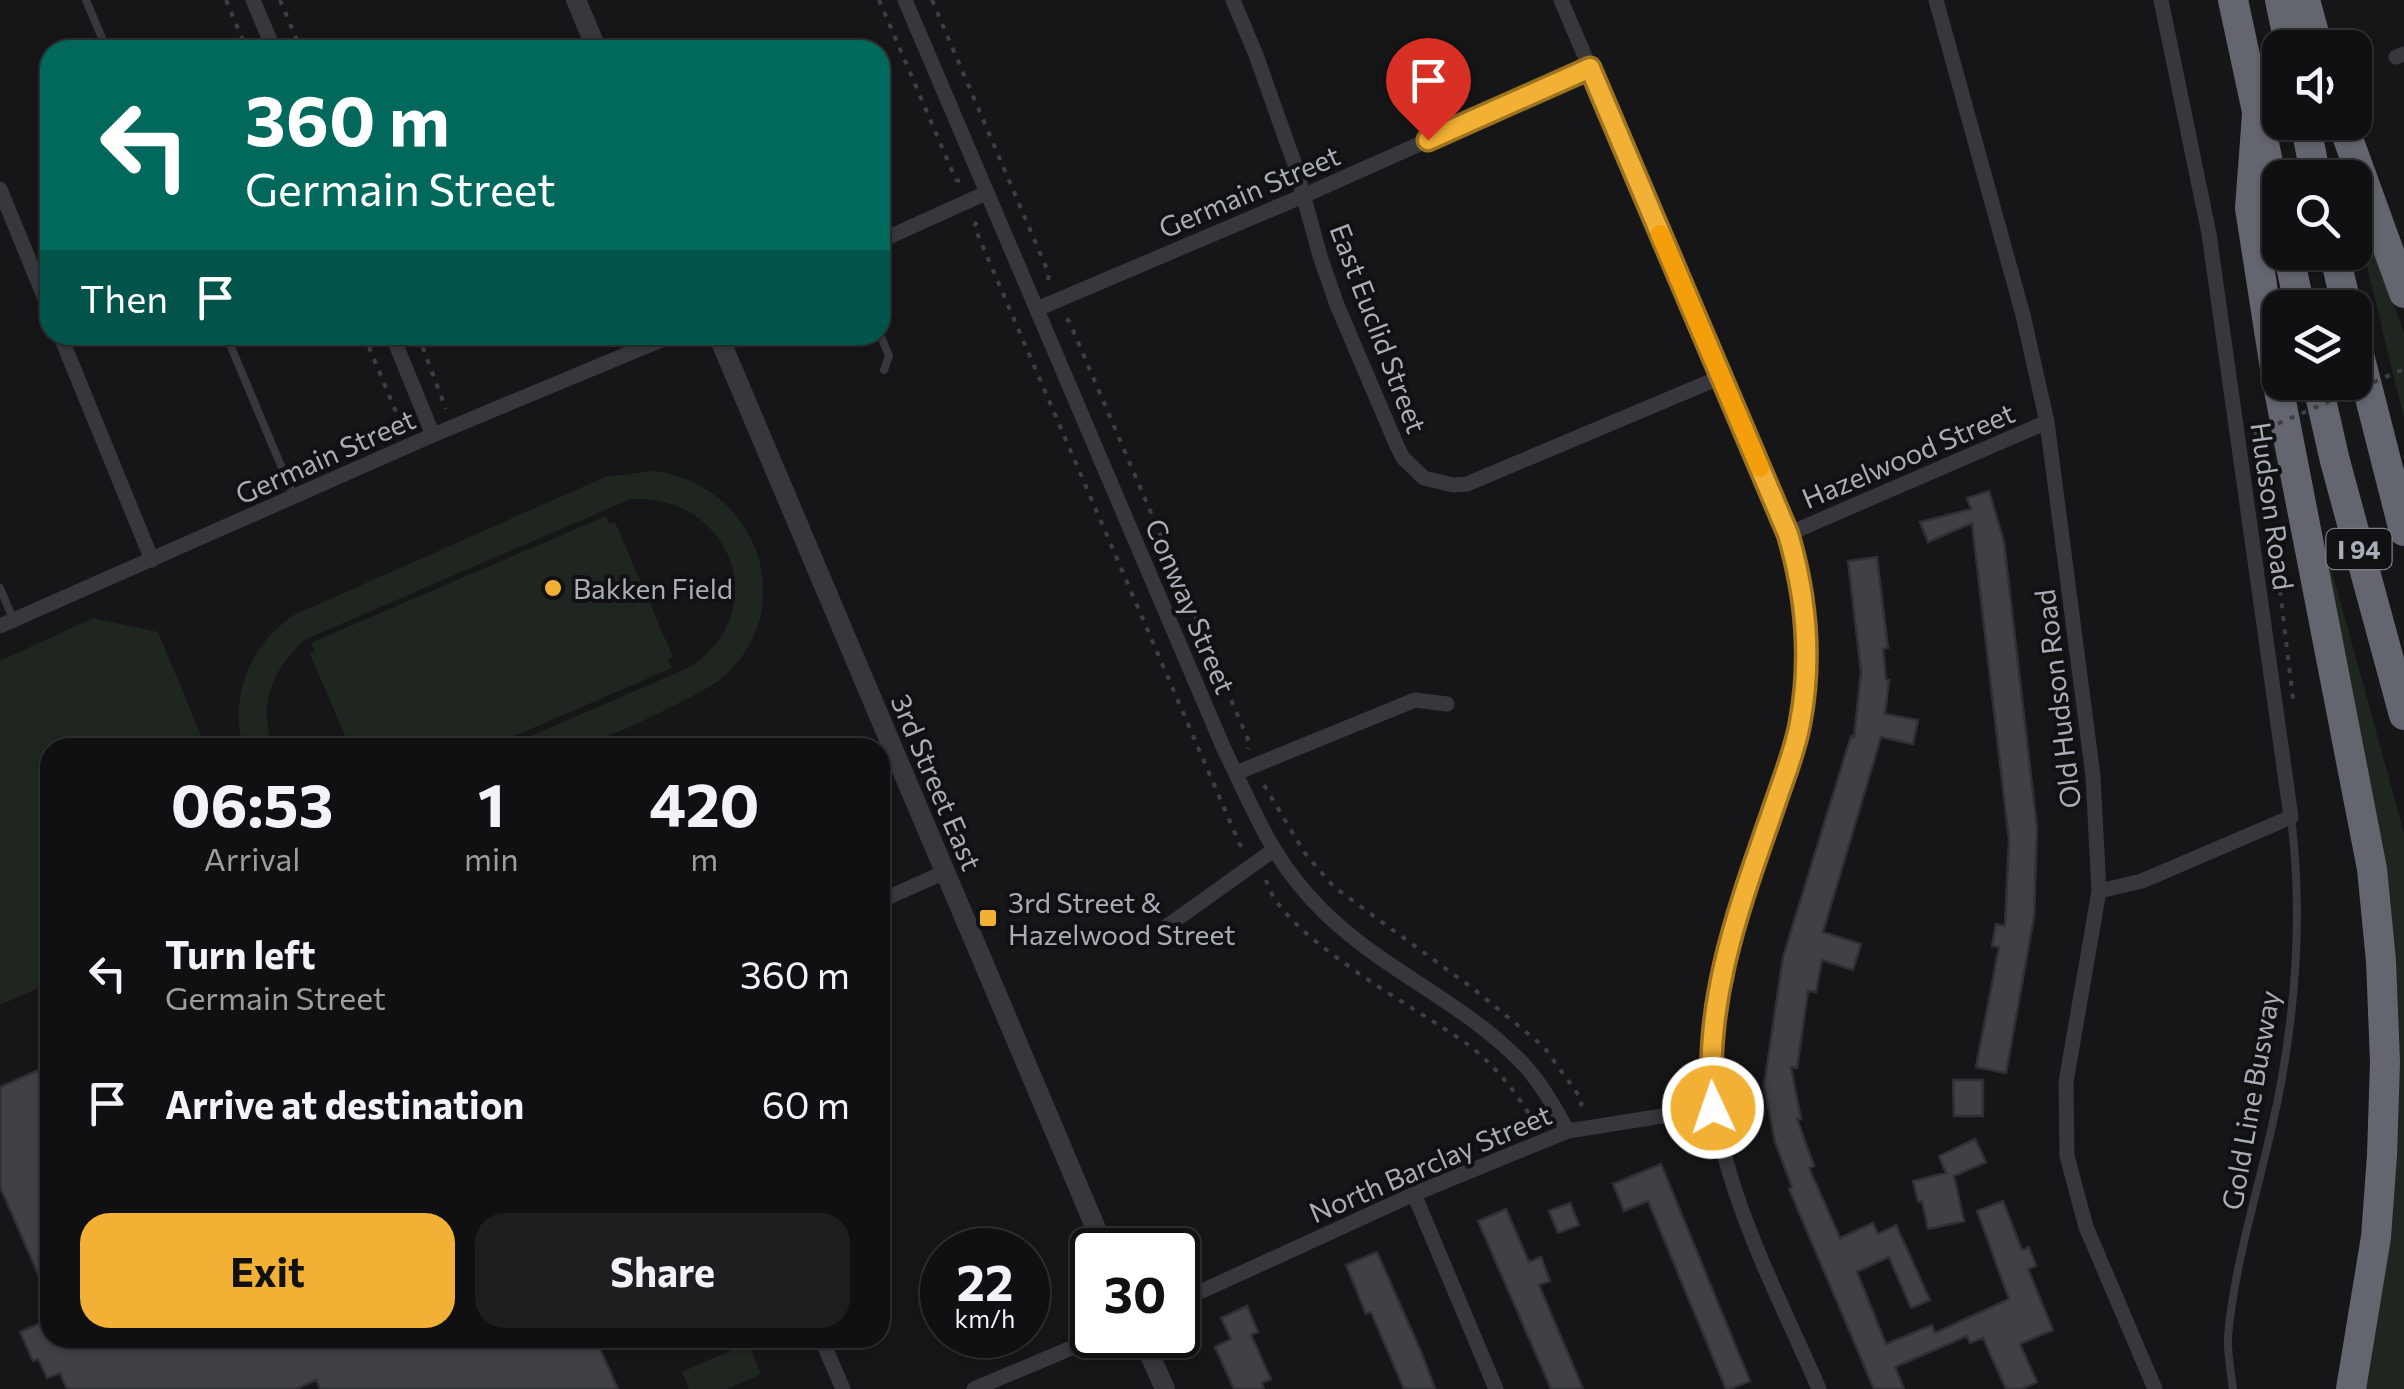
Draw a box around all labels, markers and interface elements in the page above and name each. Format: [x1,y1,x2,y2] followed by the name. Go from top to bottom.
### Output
[2262,30,2372,400] map controls
[2262,30,2372,140] button: sound
[1386,38,1471,141] pin
[1401,53,1456,108] icon: arrive
[245,75,450,160] text: 360 m
[80,80,210,210] icon: left
[1153,138,1345,244] street label: Germain Street
[245,160,556,215] text: Germain Street
[2262,160,2372,270] button: search
[1323,218,1435,438] street label: East Euclid Street
[188,270,243,325] icon: arrive
[80,274,168,321] text: Then
[2262,290,2372,400] button: layers
[1797,395,2019,515] street label: Hazelwood Street
[230,401,420,511] street label: Germain Street
[2244,420,2302,592] street label: Hudson Road
[1139,513,1243,699] street label: Conway Street
[2326,529,2392,569] road number: I 94
[573,571,733,605] place label: Bakken Field
[542,577,564,599] marker: Bakken Field
[2027,587,2087,811] street label: Old Hudson Road
[885,689,989,875] street label: 3rd Street East
[171,766,333,839] text: 06:53
[478,766,505,839] text: 1
[649,766,759,839] text: 420
[204,838,300,878] text: Arrival
[464,838,519,878] text: min
[690,838,718,878] text: m
[1008,885,1235,951] place label: 3rd Street & Hazelwood Street
[977,907,999,929] marker: 3rd Street & Hazelwood Street
[165,930,316,977] text: Turn left
[80,946,135,1001] icon: left
[740,950,850,997] text: 360 m
[165,977,386,1017] text: Germain Street
[2214,988,2286,1212] street label: Gold Line Busway
[1661,1056,1765,1160] position arrow
[80,1076,135,1131] icon: arrive
[165,1080,524,1127] text: Arrive at destination
[762,1080,850,1127] text: 60 m
[1304,1097,1556,1229] street label: North Barclay Street
[80,1213,455,1328] button: Exit
[475,1213,850,1328] button: Share
[1070,1228,1200,1358] speed limit sign: 30
[957,1250,1013,1311] text: 22
[955,1303,1015,1333] text: km/h

